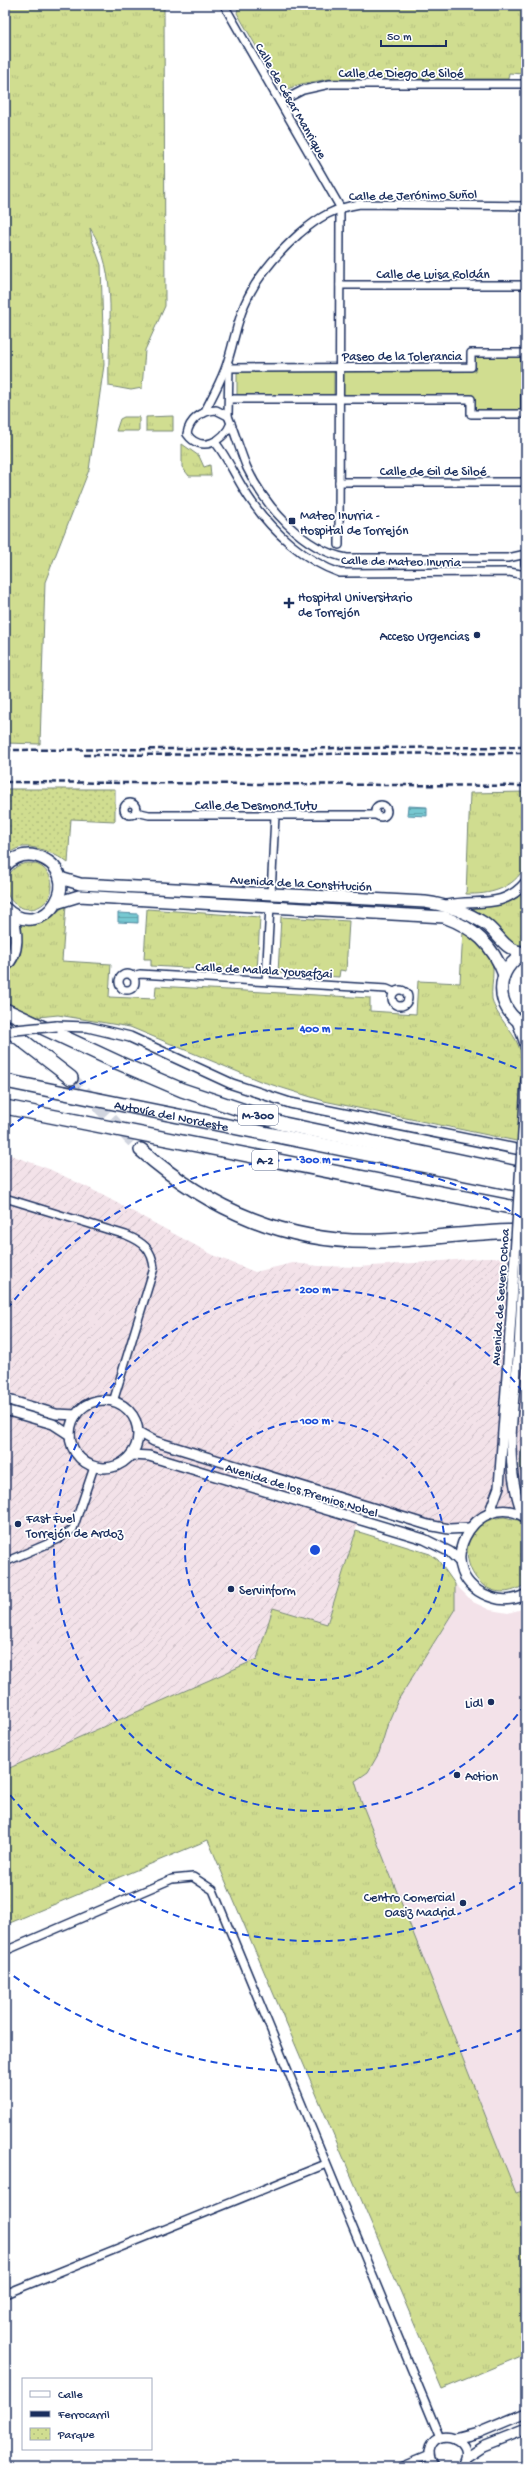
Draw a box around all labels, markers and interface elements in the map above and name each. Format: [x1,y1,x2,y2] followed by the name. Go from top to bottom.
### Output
[381,22,446,48] scale bar
[387,31,412,45] text: 50 m
[251,41,329,162] street label: Calle de César Manrique
[339,67,464,82] street label: Calle de Diego de Siloé
[349,188,477,205] street label: Calle de Jerónimo Suñol
[376,268,491,283] street label: Calle de Luisa Roldán
[341,350,463,365] street label: Paseo de la Tolerancia
[380,465,487,480] street label: Calle de Gil de Siloé
[300,509,409,539] place label: Mateo Inurria - Hospital de Torrejón
[287,516,297,526] marker: Mateo Inurria - Hospital de Torrejón
[341,554,462,571] street label: Calle de Mateo Inurria
[298,591,413,621] place label: Hospital Universitario de Torrejón
[283,597,295,609] marker: Hospital Universitario de Torrejón
[380,630,470,645] place label: Acceso Urgencias
[472,630,482,640] marker: Acceso Urgencias
[195,799,317,814] street label: Calle de Desmond Tutu
[230,873,373,896] street label: Avenida de la Constitución
[195,960,333,983] street label: Calle de Malala Yousafzai
[299,1023,331,1037] text: 400 m
[113,1098,230,1136] street label: Autovía del Nordeste
[238,1105,278,1125] road number: M-300
[252,1150,278,1170] road number: A-2
[298,1154,331,1168] text: 300 m
[489,1227,514,1366] street label: Avenida de Severo Ochoa
[300,1284,331,1298] text: 200 m
[299,1415,330,1429] text: 100 m
[223,1461,379,1522] street label: Avenida de los Premios Nobel
[25,1512,124,1542] place label: Fast Fuel Torrejón de Ardoz
[13,1519,23,1529] marker: Fast Fuel Torrejón de Ardoz
[308,1543,322,1557] centre of rings
[226,1584,236,1594] marker: Servinform
[239,1584,296,1599] place label: Servinform
[465,1697,483,1712] place label: Lidl
[486,1697,496,1707] marker: Lidl
[452,1770,462,1780] marker: Action
[465,1770,499,1785] place label: Action
[364,1891,456,1921] place label: Centro Comercial Oasiz Madrid
[458,1898,468,1908] marker: Centro Comercial Oasiz Madrid
[22,2378,152,2450] legend
[58,2389,83,2403] text: Calle
[57,2409,110,2423] text: Ferrocarril
[57,2429,95,2443] text: Parque

